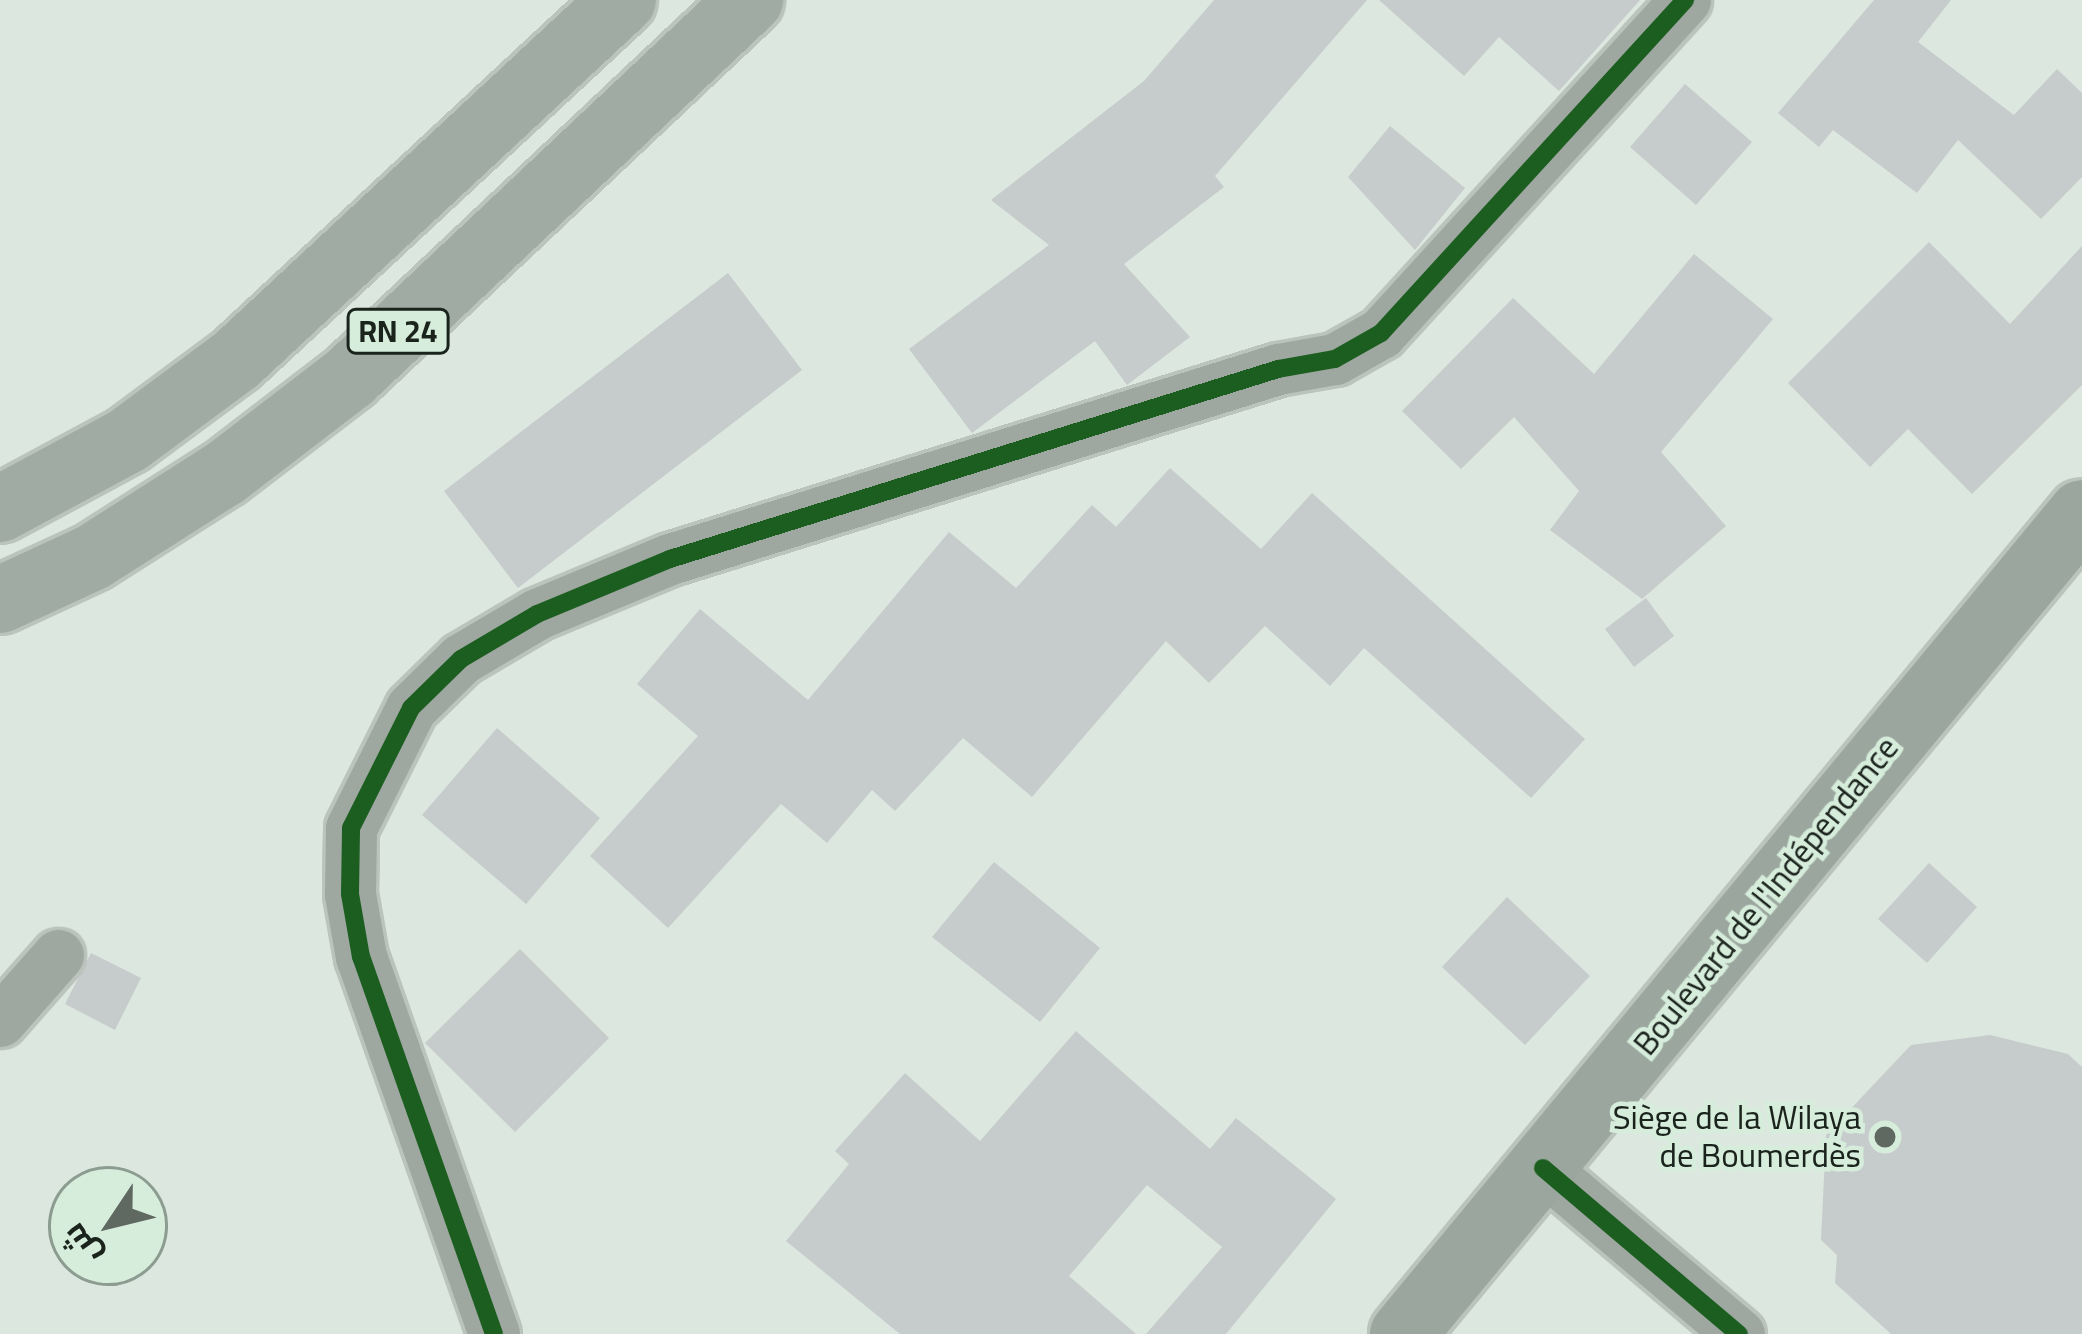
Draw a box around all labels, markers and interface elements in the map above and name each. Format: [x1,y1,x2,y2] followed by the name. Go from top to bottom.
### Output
[344,307,452,355] road number: RN 24
[1625,729,1907,1063] street label: Boulevard de l'Indépendance
[1613,1098,1861,1176] place label: Siège de la Wilaya de Boumerdès
[1872,1124,1898,1150] marker: Siège de la Wilaya de Boumerdès
[48,1166,168,1286] north arrow
[43,1210,119,1280] text: ش

